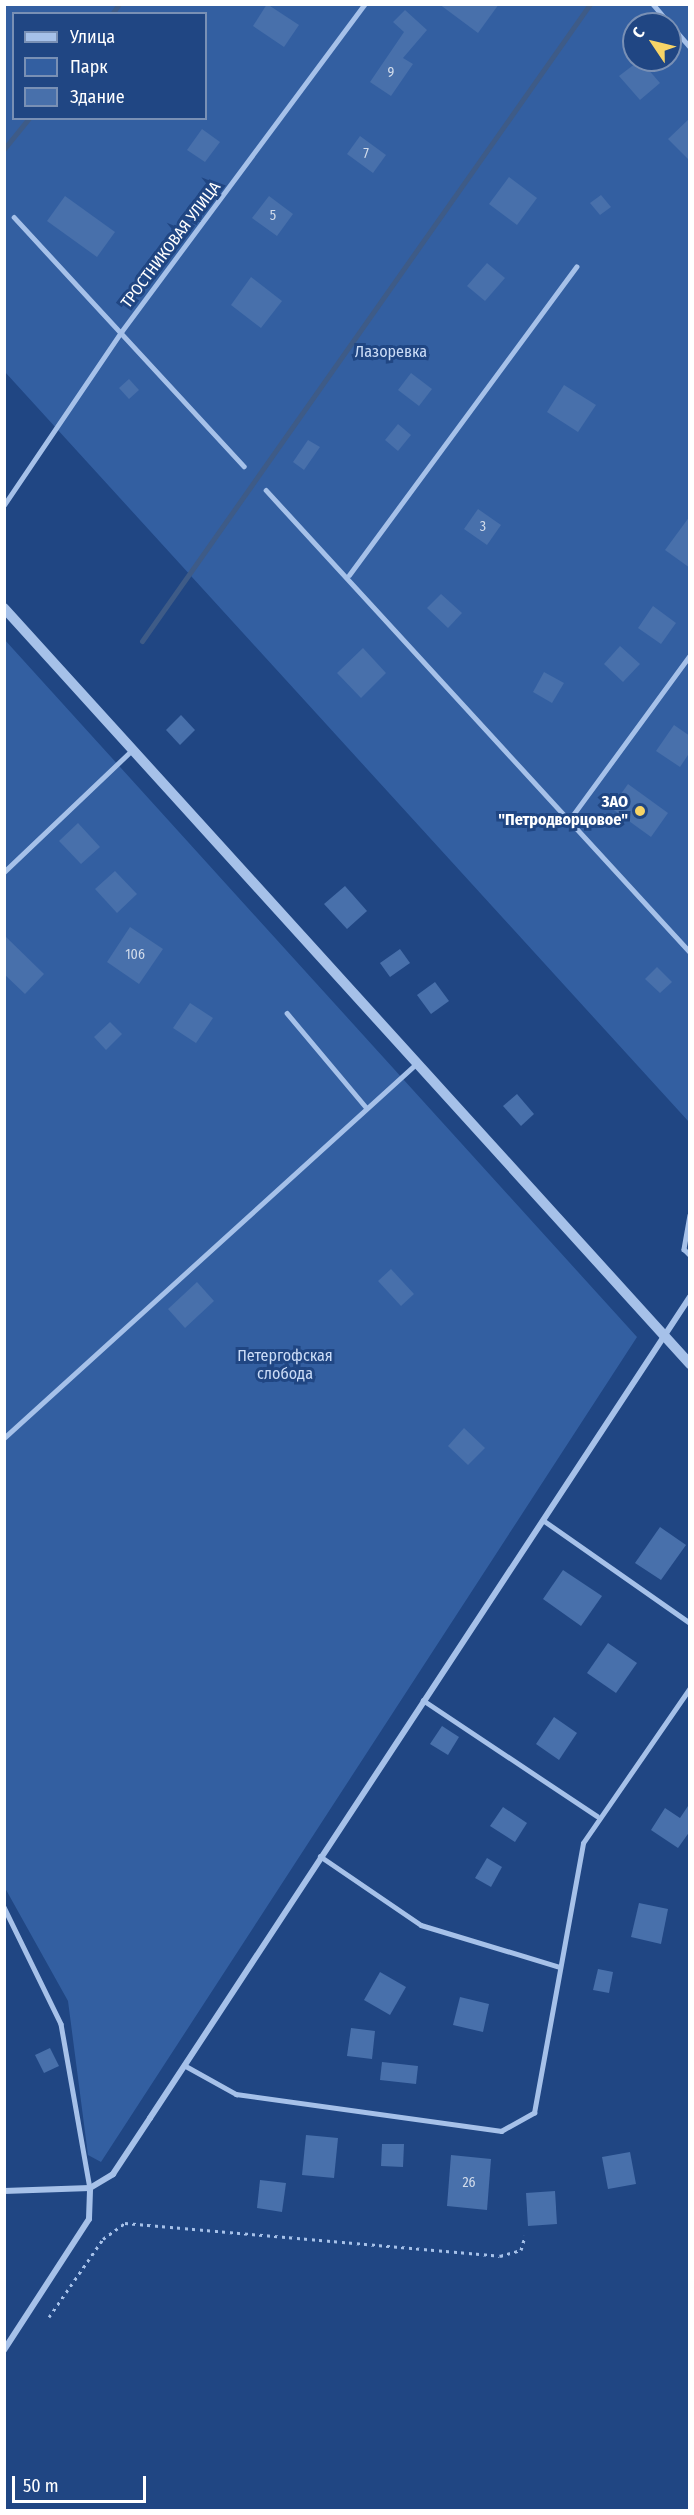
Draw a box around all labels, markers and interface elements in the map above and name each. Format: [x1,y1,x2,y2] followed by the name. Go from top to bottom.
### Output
[12,12,207,120] legend
[622,12,682,72] north arrow
[628,24,649,41] text: С
[70,26,115,48] text: Улица
[70,56,108,78] text: Парк
[388,65,394,81] house number: 9
[70,86,125,108] text: Здание
[363,146,369,162] house number: 7
[117,178,225,312] street label: ТРОСТНИКОВАЯ УЛИЦА
[270,208,276,224] house number: 5
[355,342,427,362] park label: Лазоревка
[480,519,486,535] house number: 3
[498,792,628,830] place label: ЗАО "Петродворцовое"
[633,804,647,818] marker: ЗАО "Петродворцовое"
[125,947,145,963] house number: 106
[237,1346,333,1384] park label: Петергофская слобода
[462,2175,476,2191] house number: 26
[15,2464,148,2502] scale bar
[23,2475,59,2497] text: 50 m

